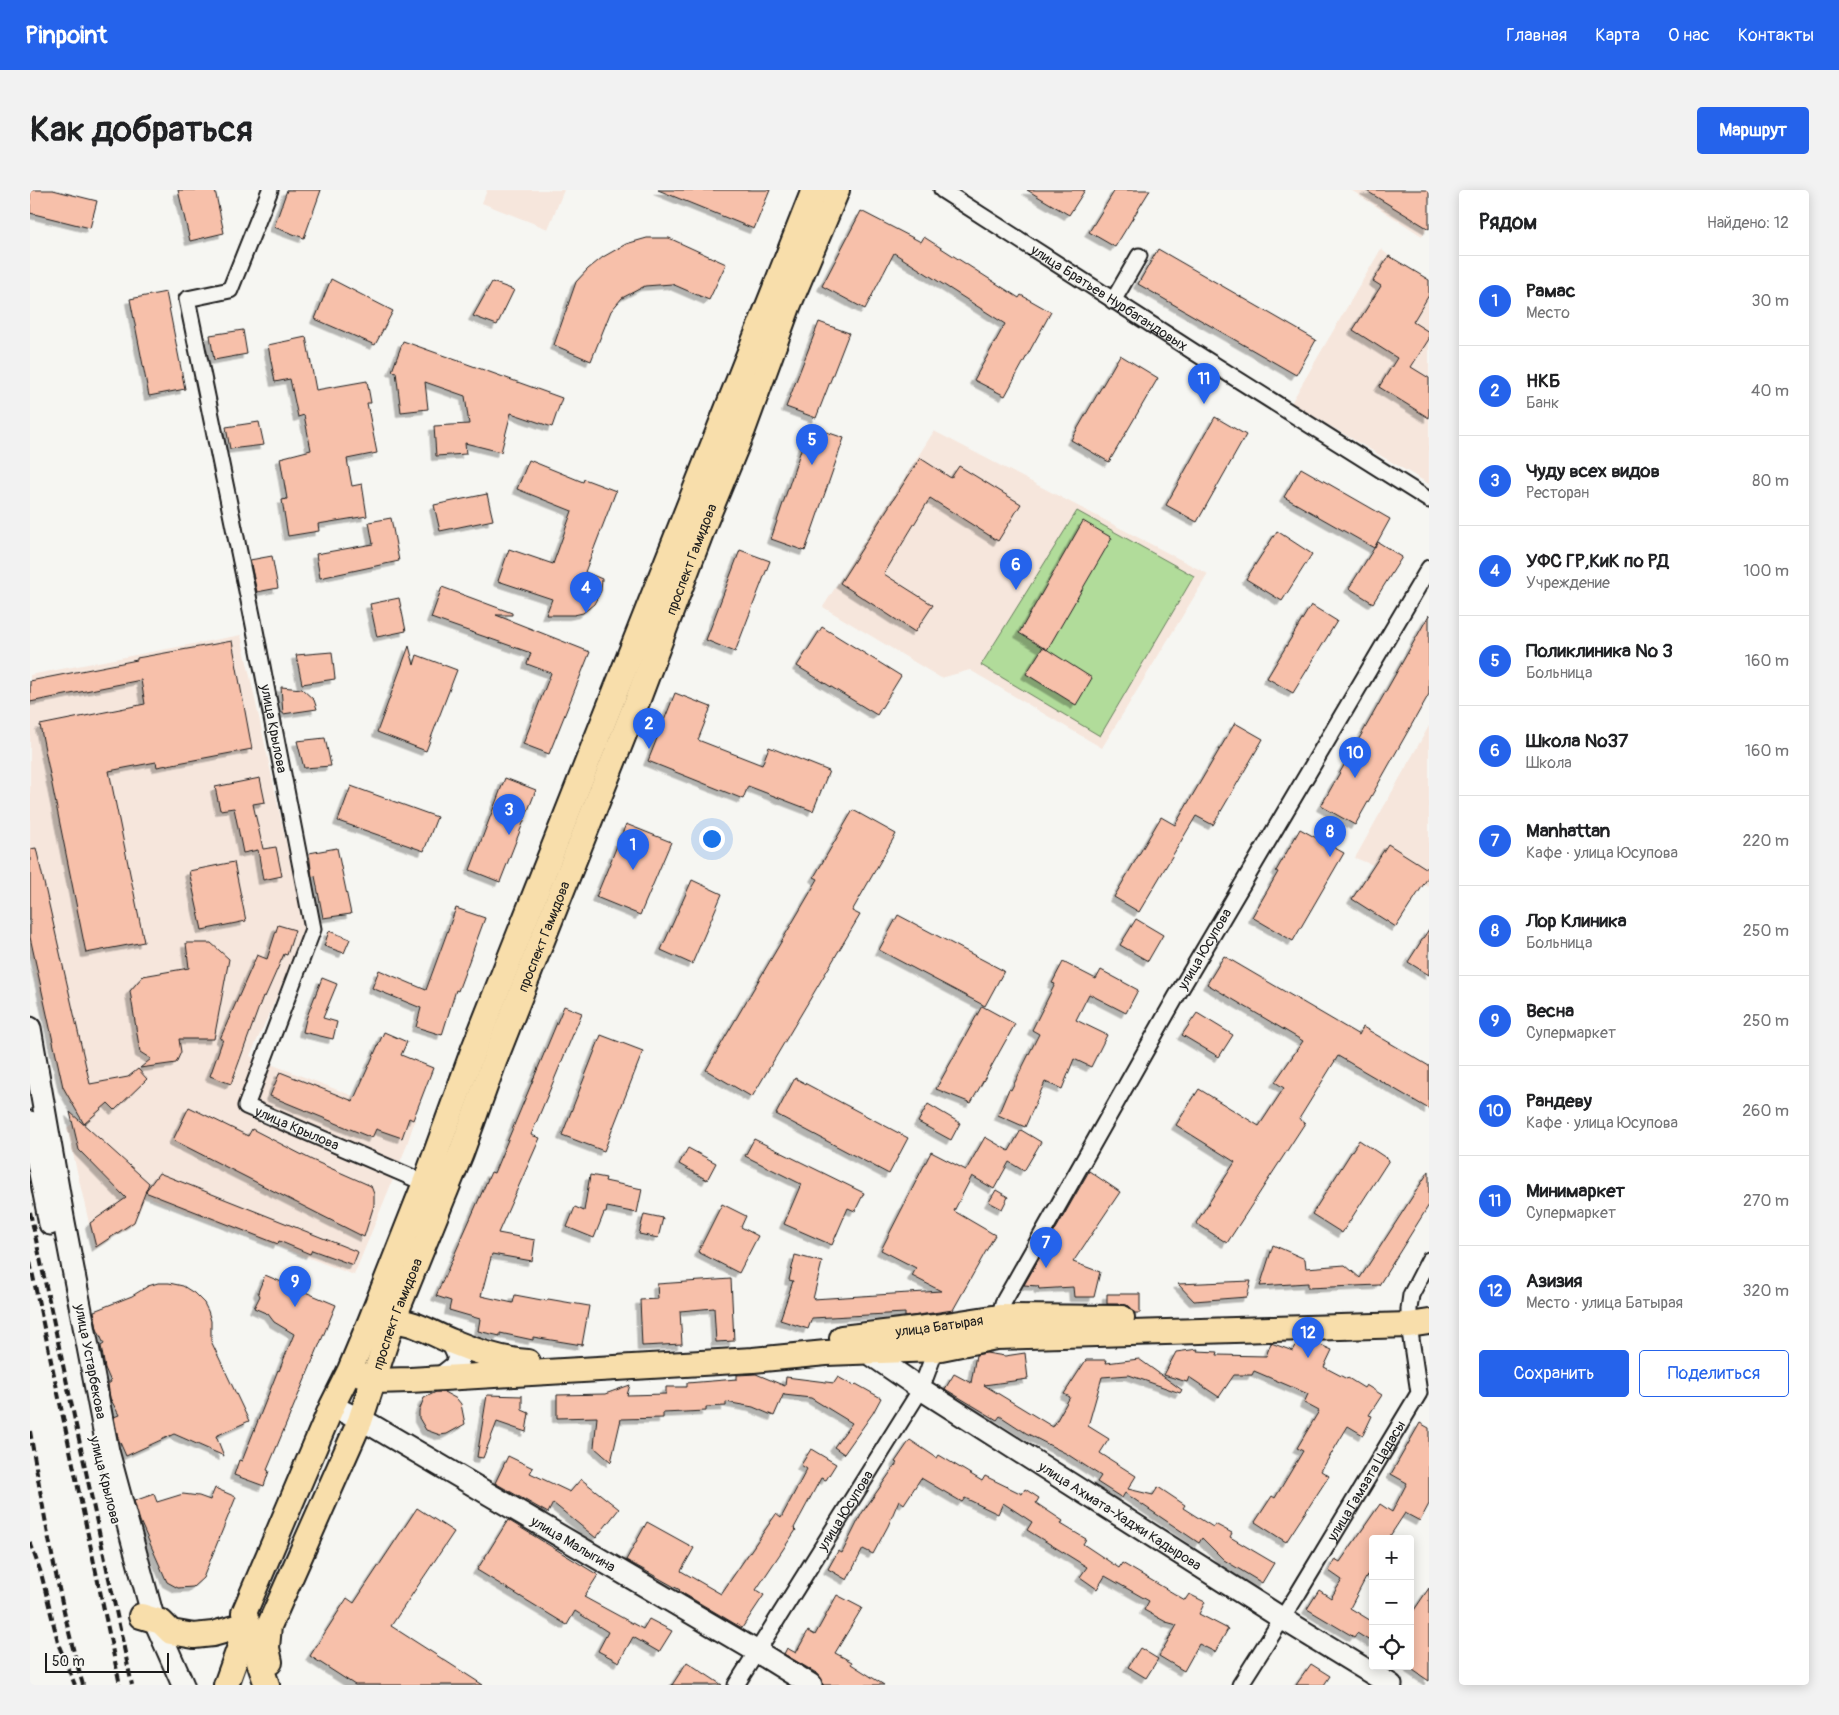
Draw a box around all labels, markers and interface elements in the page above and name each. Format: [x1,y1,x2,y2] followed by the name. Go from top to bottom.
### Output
[25,21,107,50] text: Pinpoint
[1506,24,1567,47] text: Главная
[1595,24,1640,47] text: Карта
[1668,24,1710,47] text: О нас
[1738,24,1814,47] text: Контакты
[1697,107,1809,154] button: Маршрут
[30,108,253,152] text: Как добраться
[1479,209,1537,236] text: Рядом
[1707,213,1789,233] text: Найдено: 12
[1027,240,1191,354] street label: улица Братьев Нурбагандовых
[1526,279,1575,303] text: Рамас
[1492,291,1498,311] text: 1
[1751,291,1789,311] text: 30 m
[1526,303,1570,323] text: Место
[1188,363,1220,404] pin: 11
[1526,369,1560,393] text: НКБ
[1491,381,1499,401] text: 2
[1751,381,1789,401] text: 40 m
[1526,393,1559,413] text: Банк
[796,424,828,465] pin: 5
[1526,459,1660,483] text: Чуду всех видов
[1491,471,1499,491] text: 3
[1752,471,1789,491] text: 80 m
[1526,483,1589,503] text: Ресторан
[662,501,720,617] street label: проспект Гамидова
[1000,549,1032,590] pin: 6
[1526,549,1669,573] text: УФС ГР,КиК по РД
[1490,561,1500,581] text: 4
[1743,561,1789,581] text: 100 m
[570,572,602,613] pin: 4
[1526,573,1610,593] text: Учреждение
[1526,639,1673,663] text: Поликлиника № 3
[1491,651,1499,671] text: 5
[1745,651,1789,671] text: 160 m
[1526,663,1593,683] text: Больница
[257,682,291,774] street label: улица Крылова
[633,708,665,749] pin: 2
[1526,729,1628,753] text: Школа №37
[1339,737,1371,778] pin: 10
[1490,741,1500,761] text: 6
[1745,741,1789,761] text: 160 m
[1526,753,1572,773] text: Школа
[493,794,525,835] pin: 3
[1314,816,1346,857] pin: 8
[1526,819,1610,843] text: Manhattan
[699,826,725,852] your location
[617,829,649,870] pin: 1
[1491,831,1499,851] text: 7
[1743,831,1789,851] text: 220 m
[1526,843,1678,863] text: Кафе · улица Юсупова
[514,879,573,994] street label: проспект Гамидова
[1173,905,1235,993] street label: улица Юсупова
[1526,909,1627,933] text: Лор Клиника
[1491,921,1499,941] text: 8
[1743,921,1789,941] text: 250 m
[1526,933,1593,953] text: Больница
[1526,999,1574,1023] text: Весна
[1491,1011,1499,1031] text: 9
[1743,1011,1789,1031] text: 250 m
[1526,1023,1616,1043] text: Супермаркет
[1526,1089,1592,1113] text: Рандеву
[1486,1101,1504,1121] text: 10
[1742,1101,1789,1121] text: 260 m
[252,1102,342,1154] street label: улица Крылова
[1526,1113,1678,1133] text: Кафе · улица Юсупова
[1526,1179,1625,1203] text: Минимаркет
[1489,1191,1501,1211] text: 11
[1743,1191,1789,1211] text: 270 m
[1526,1203,1616,1223] text: Супермаркет
[1030,1227,1062,1268] pin: 7
[369,1256,426,1372] street label: проспект Гамидова
[279,1266,311,1307] pin: 9
[1526,1269,1583,1293] text: Азизия
[1487,1281,1503,1301] text: 12
[1743,1281,1789,1301] text: 320 m
[1526,1293,1683,1313] text: Место · улица Батырая
[71,1302,110,1420] street label: улица Устарбекова
[893,1311,984,1340] street label: улица Батырая
[1292,1317,1324,1358] pin: 12
[1479,1350,1629,1397] button: Сохранить
[1639,1350,1789,1397] button: Поделиться
[1323,1417,1409,1545] street label: улица Гамзата Цадасы
[86,1433,124,1526] street label: улица Крылова
[1035,1457,1205,1574] street label: улица Ахмата-Хаджи Кадырова
[813,1467,877,1554] street label: улица Юсупова
[527,1512,619,1575] street label: улица Малыгина
[1369,1535,1414,1670] map controls
[1369,1535,1414,1580] button: +
[1369,1580,1414,1625] button: −
[1369,1625,1414,1670] button: locate
[45,1650,169,1673] scale bar
[52,1653,85,1670] text: 50 m

